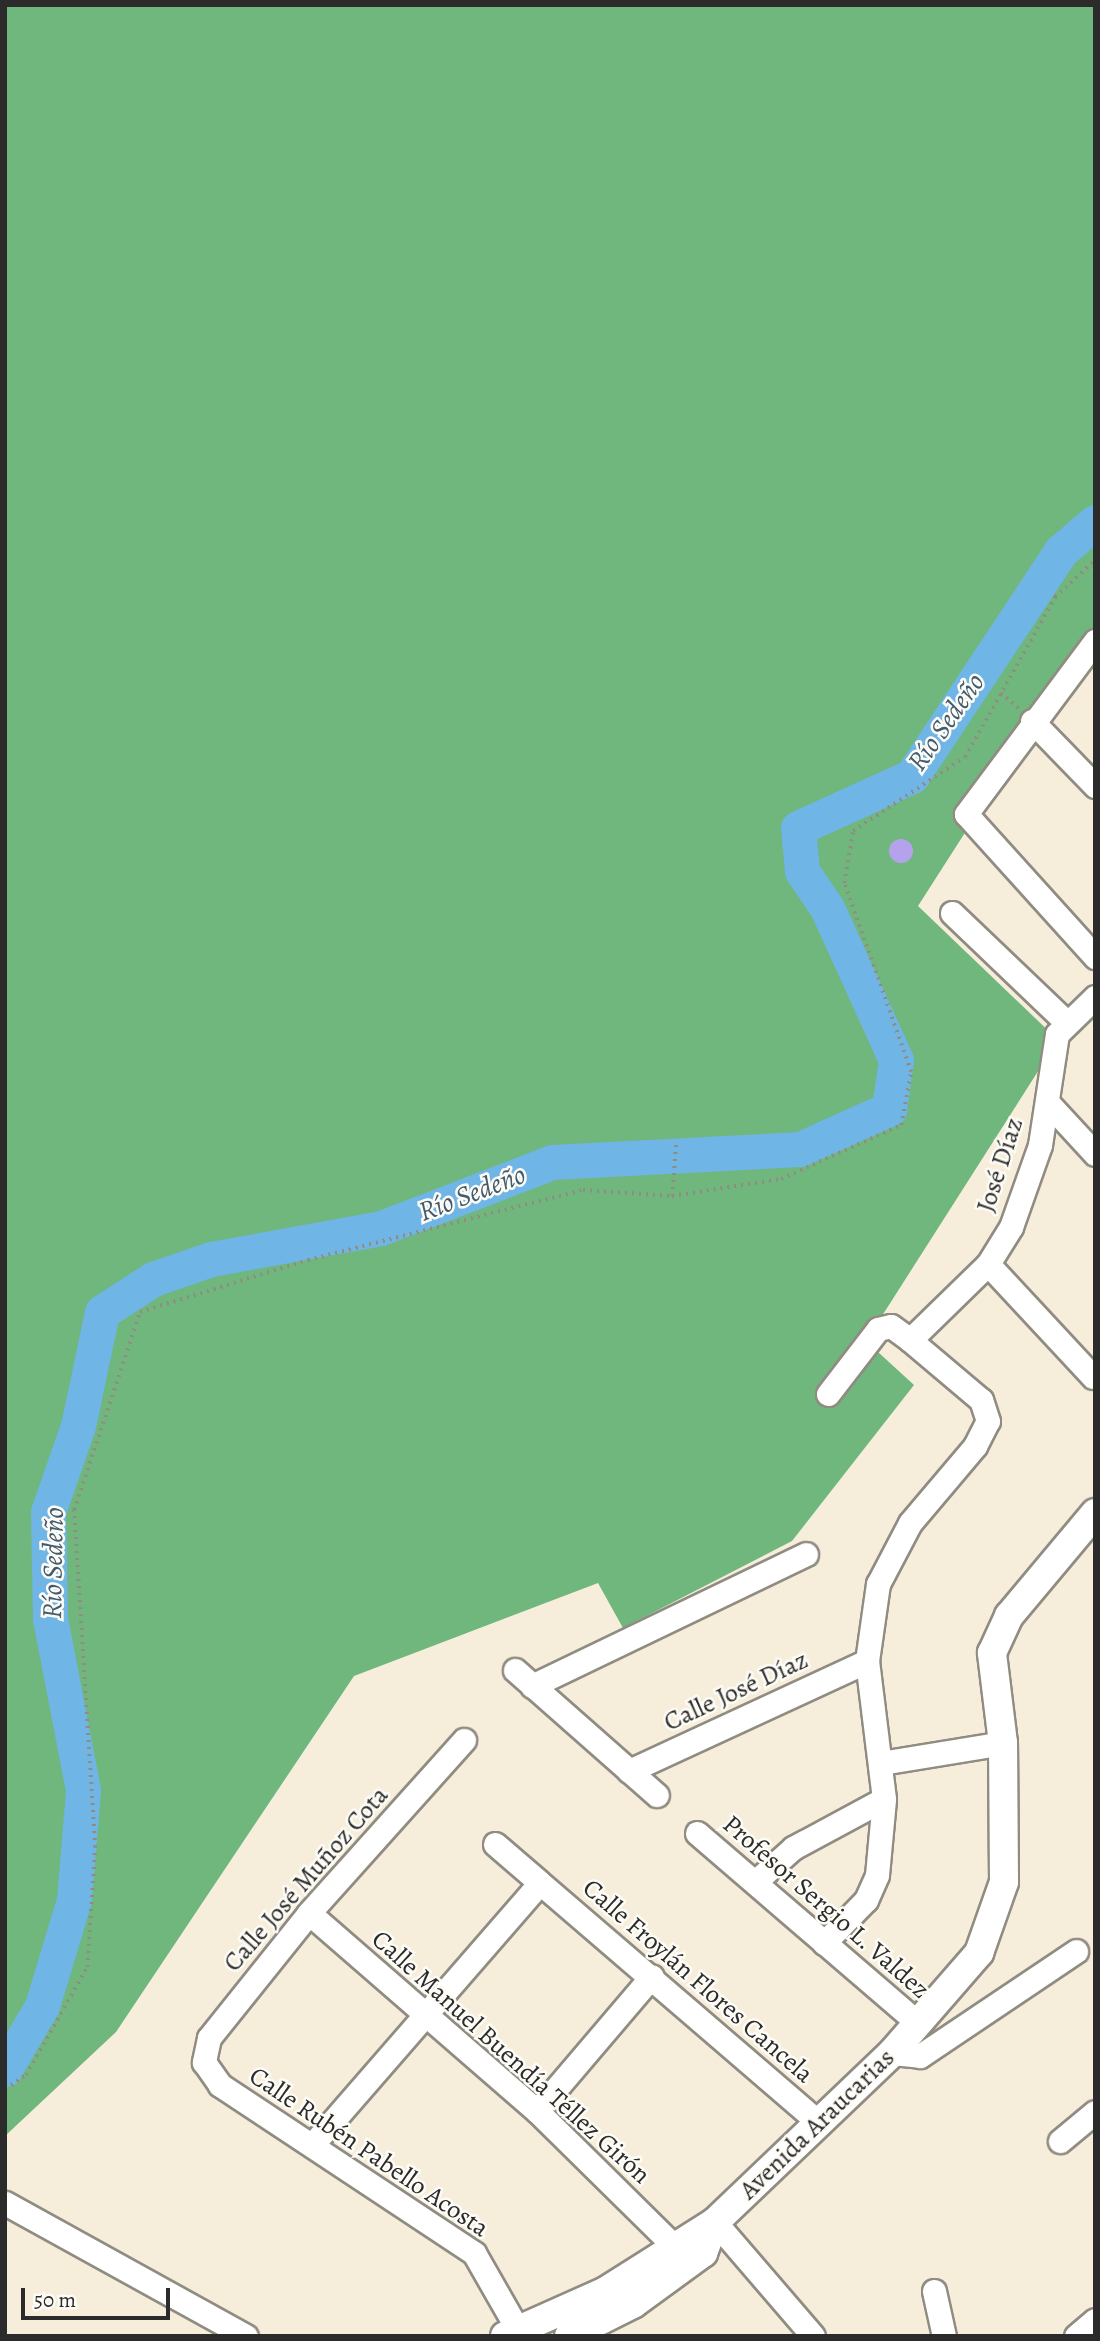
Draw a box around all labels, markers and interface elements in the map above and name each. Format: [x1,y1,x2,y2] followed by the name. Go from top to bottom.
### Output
[900,667,992,777] water label: Río Sedeño
[970,1114,1030,1216] street label: José Díaz
[414,1157,530,1229] water label: Río Sedeño
[35,1507,71,1619] water label: Río Sedeño
[659,1644,813,1738] street label: Calle José Díaz
[217,1780,395,1978] street label: Calle José Muñoz Cota
[716,1809,936,2005] street label: Profesor Sergio L. Valdez
[576,1872,820,2090] street label: Calle Froylán Flores Cancela
[365,1924,657,2190] street label: Calle Manuel Buendía Téllez Girón
[733,2042,901,2206] street label: Avenida Araucarias
[243,2060,495,2244] street label: Calle Rubén Pabello Acosta
[24,2274,173,2318] scale bar
[34,2286,76,2314] text: 50 m

